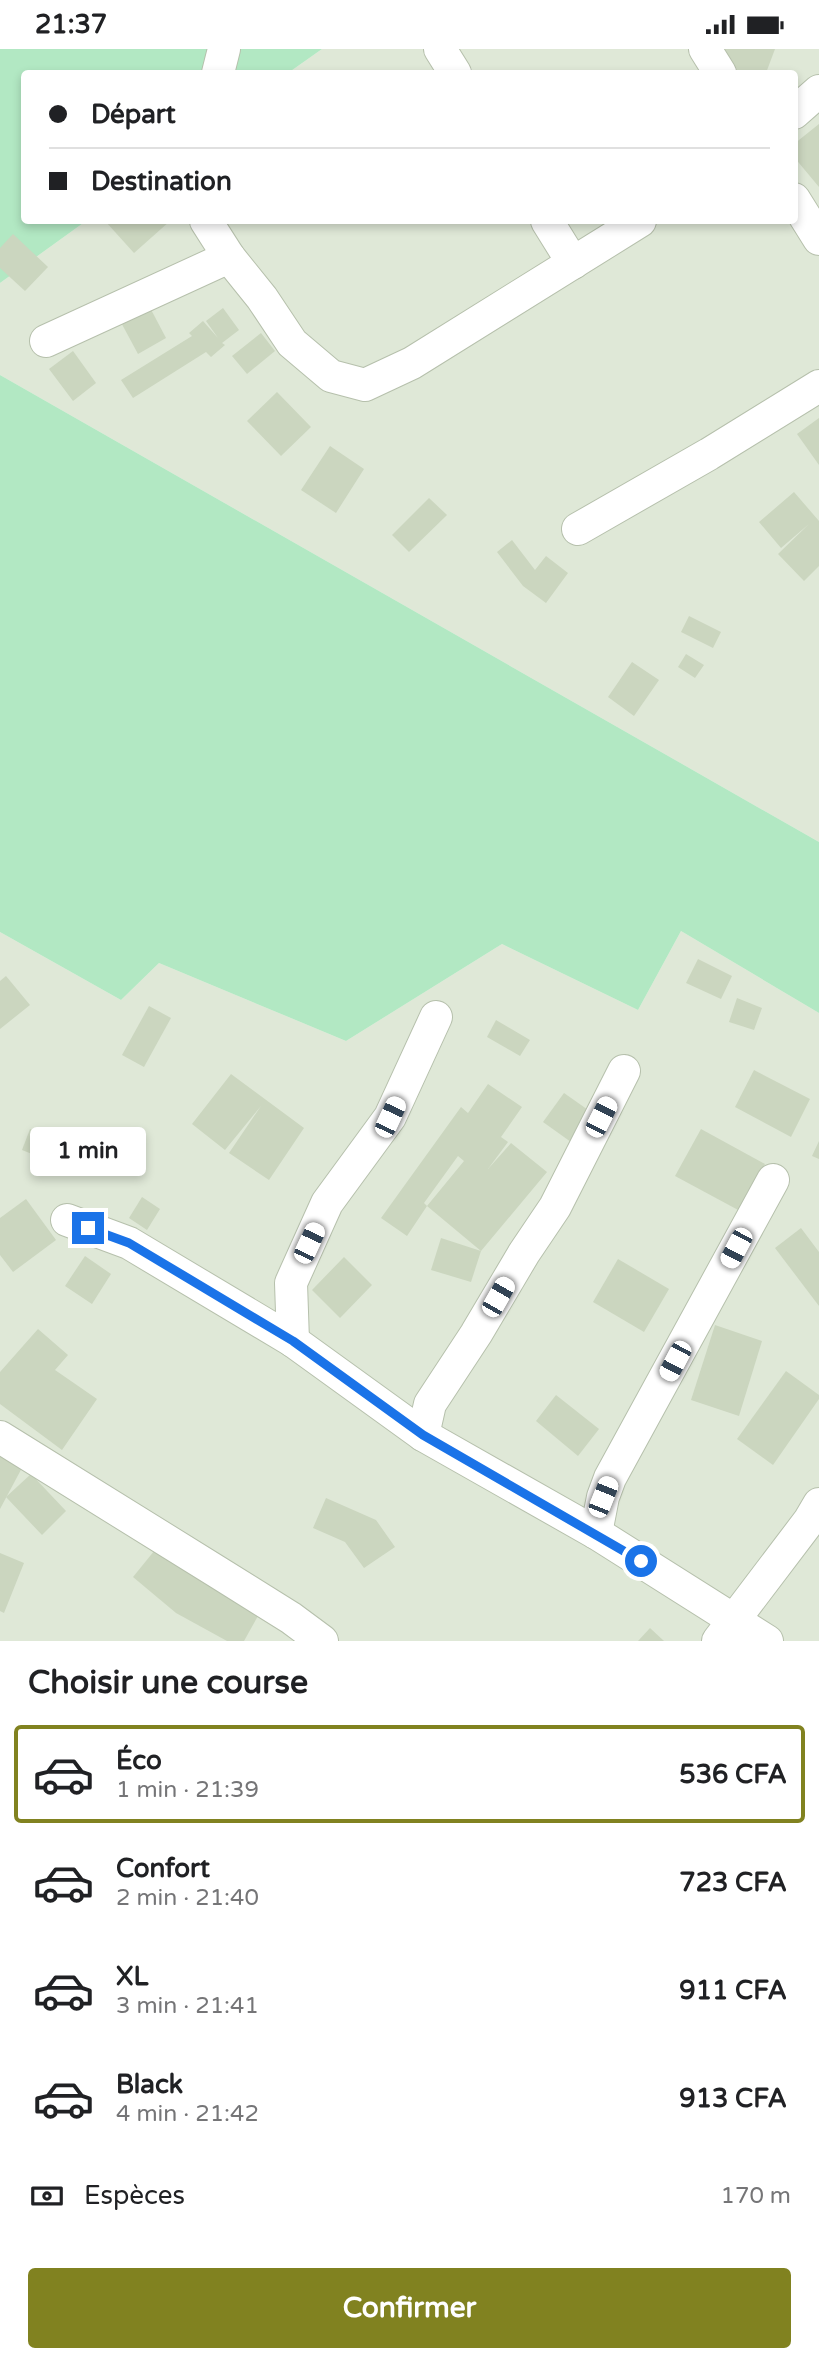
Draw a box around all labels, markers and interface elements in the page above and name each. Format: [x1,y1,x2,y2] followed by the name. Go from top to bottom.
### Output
[35,9,107,40] text: 21:37
[91,99,176,130] text: Départ
[91,166,232,197] text: Destination
[372,1094,409,1140] car
[583,1094,620,1140] car
[30,1127,146,1175] callout: 1 min
[57,1137,119,1165] text: 1 min
[72,1212,104,1244] route end
[291,1220,328,1266] car
[717,1225,756,1271] car
[479,1274,518,1320] car
[656,1338,695,1384] car
[586,1474,621,1520] car
[625,1545,657,1577] route start
[28,1664,308,1702] text: Choisir une course
[32,1743,95,1806] icon: car
[116,1745,162,1776] text: Éco
[679,1759,787,1790] text: 536 CFA
[116,1776,259,1804] text: 1 min · 21:39
[32,1851,95,1914] icon: car
[116,1853,210,1884] text: Confort
[679,1867,787,1898] text: 723 CFA
[116,1884,259,1912] text: 2 min · 21:40
[32,1959,95,2022] icon: car
[116,1961,148,1992] text: XL
[679,1975,787,2006] text: 911 CFA
[116,1992,259,2020] text: 3 min · 21:41
[32,2067,95,2130] icon: car
[116,2069,183,2100] text: Black
[679,2083,787,2114] text: 913 CFA
[116,2100,259,2128] text: 4 min · 21:42
[28,2177,66,2215] icon: cash
[84,2180,185,2211] text: Espèces
[721,2182,791,2210] text: 170 m
[28,2268,791,2348] button: Confirmer

